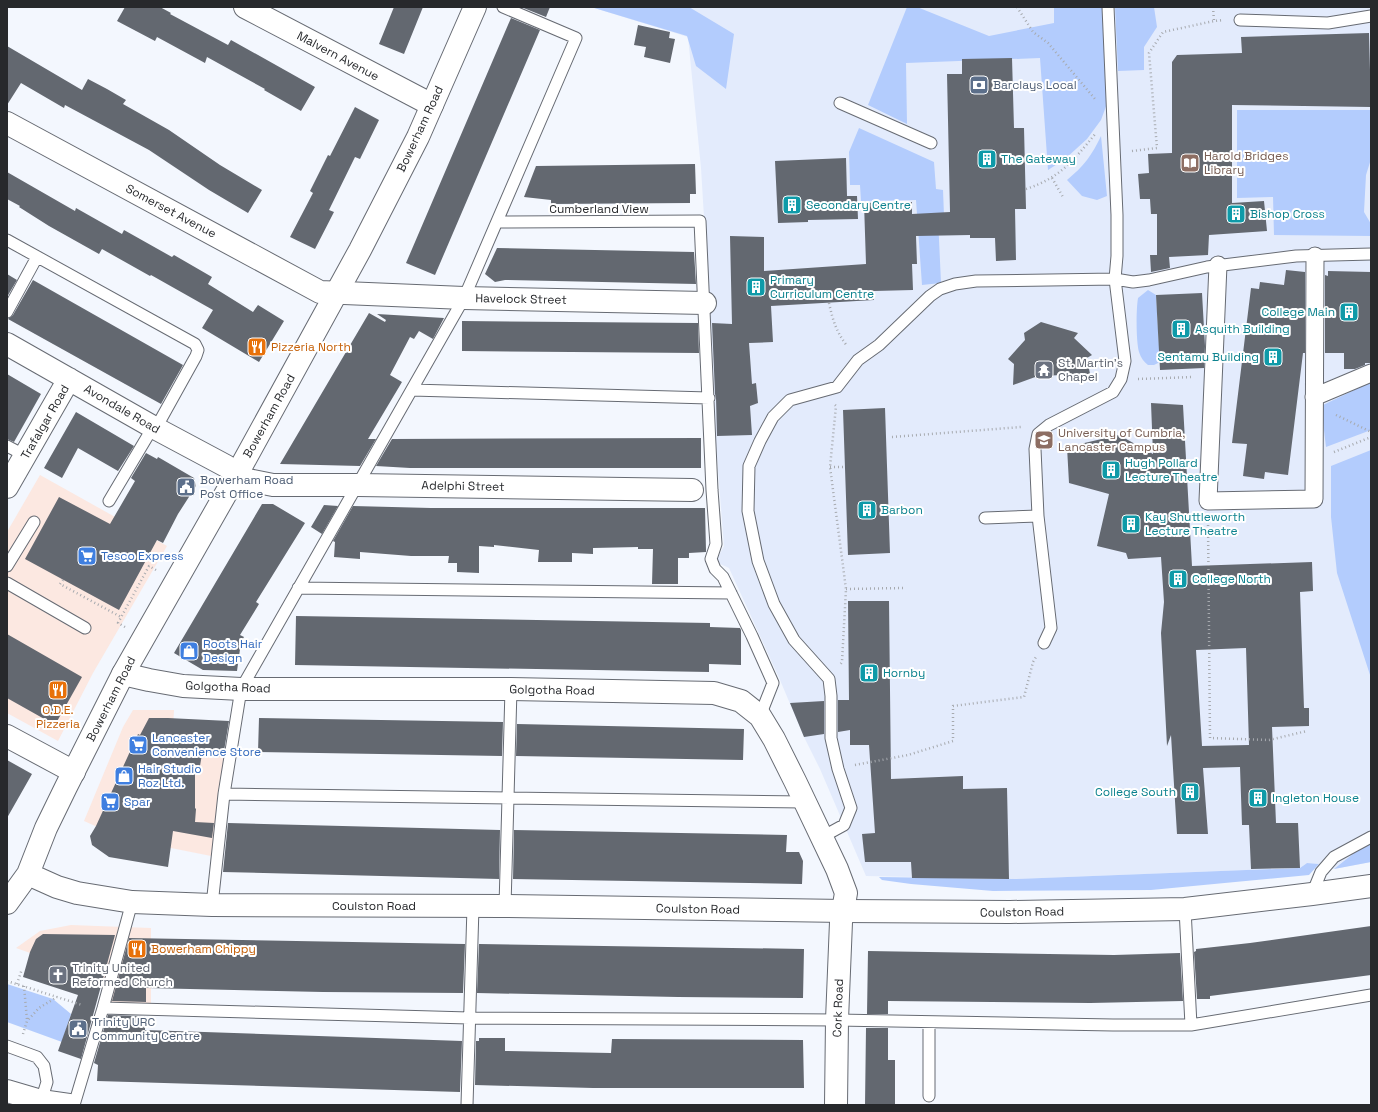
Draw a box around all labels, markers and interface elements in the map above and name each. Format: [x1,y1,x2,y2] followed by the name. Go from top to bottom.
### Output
[294,28,382,84] street label: Malvern Avenue
[968,74,990,96] bank icon: Barclays Local
[993,77,1077,93] place label: Barclays Local
[393,83,447,175] street label: Bowerham Road
[976,148,998,170] building icon: The Gateway
[1204,148,1289,178] place label: Harold Bridges Library
[1001,151,1076,167] place label: The Gateway
[1179,152,1201,174] library icon: Harold Bridges Library
[123,180,219,242] street label: Somerset Avenue
[781,194,803,216] building icon: Secondary Centre
[806,197,911,213] place label: Secondary Centre
[549,201,649,217] street label: Cumberland View
[1225,203,1247,225] building icon: Bishop Cross
[1250,206,1325,222] place label: Bishop Cross
[770,272,874,302] place label: Primary Curriculum Centre
[745,276,767,298] building icon: Primary Curriculum Centre
[475,290,567,308] street label: Havelock Street
[1338,301,1360,323] building icon: College Main
[1261,304,1335,320] place label: College Main
[1170,318,1192,340] building icon: Asquith Building
[1195,321,1290,337] place label: Asquith Building
[246,336,268,358] restaurant icon: Pizzeria North
[271,339,351,355] place label: Pizzeria North
[1262,346,1284,368] building icon: Sentamu Building
[1157,349,1259,365] place label: Sentamu Building
[1058,355,1123,385] place label: St. Martin's Chapel
[1033,359,1055,381] temple icon: St. Martin's Chapel
[239,371,299,461] street label: Bowerham Road
[81,381,163,437] street label: Avondale Road
[17,382,73,462] street label: Trafalgar Road
[1058,425,1185,455] place label: University of Cumbria, Lancaster Campus
[1033,429,1055,451] school or university icon: University of Cumbria, Lancaster Campus
[1125,455,1218,485] place label: Hugh Pollard Lecture Theatre
[1100,459,1122,481] building icon: Hugh Pollard Lecture Theatre
[200,472,293,502] place label: Bowerham Road Post Office
[175,476,197,498] public building icon: Bowerham Road Post Office
[421,477,505,495] street label: Adelphi Street
[856,499,878,521] building icon: Barbon
[881,502,923,518] place label: Barbon
[1145,509,1245,539] place label: Kay Shuttleworth Lecture Theatre
[1120,513,1142,535] building icon: Kay Shuttleworth Lecture Theatre
[76,545,98,567] supermarket icon: Tesco Express
[101,548,184,564] place label: Tesco Express
[1167,568,1189,590] building icon: College North
[1192,571,1271,587] place label: College North
[203,636,263,666] place label: Roots Hair Design
[178,640,200,662] shop icon: Roots Hair Design
[83,654,139,744] street label: Bowerham Road
[858,662,880,684] building icon: Hornby
[883,665,925,681] place label: Hornby
[185,678,271,696] street label: Golgotha Road
[47,679,69,701] restaurant icon: O.D.E. Pizzeria
[509,681,595,699] street label: Golgotha Road
[36,702,80,732] place label: O.D.E. Pizzeria
[152,730,261,760] place label: Lancaster Convenience Store
[127,734,149,756] supermarket icon: Lancaster Convenience Store
[138,761,202,791] place label: Hair Studio Roz Ltd.
[113,765,135,787] shop icon: Hair Studio Roz Ltd.
[1179,781,1201,803] building icon: College South
[1095,784,1176,800] place label: College South
[1247,787,1269,809] building icon: Ingleton House
[1272,790,1359,806] place label: Ingleton House
[99,791,121,813] supermarket icon: Spar
[124,794,151,810] place label: Spar
[332,898,416,914] street label: Coulston Road
[656,900,740,918] street label: Coulston Road
[980,903,1064,921] street label: Coulston Road
[126,938,148,960] restaurant icon: Bowerham Chippy
[151,941,256,957] place label: Bowerham Chippy
[72,960,173,990] place label: Trinity United Reformed Church
[47,964,69,986] church icon: Trinity United Reformed Church
[829,978,847,1038] street label: Cork Road
[92,1014,200,1044] place label: Trinity URC Community Centre
[67,1018,89,1040] public building icon: Trinity URC Community Centre

